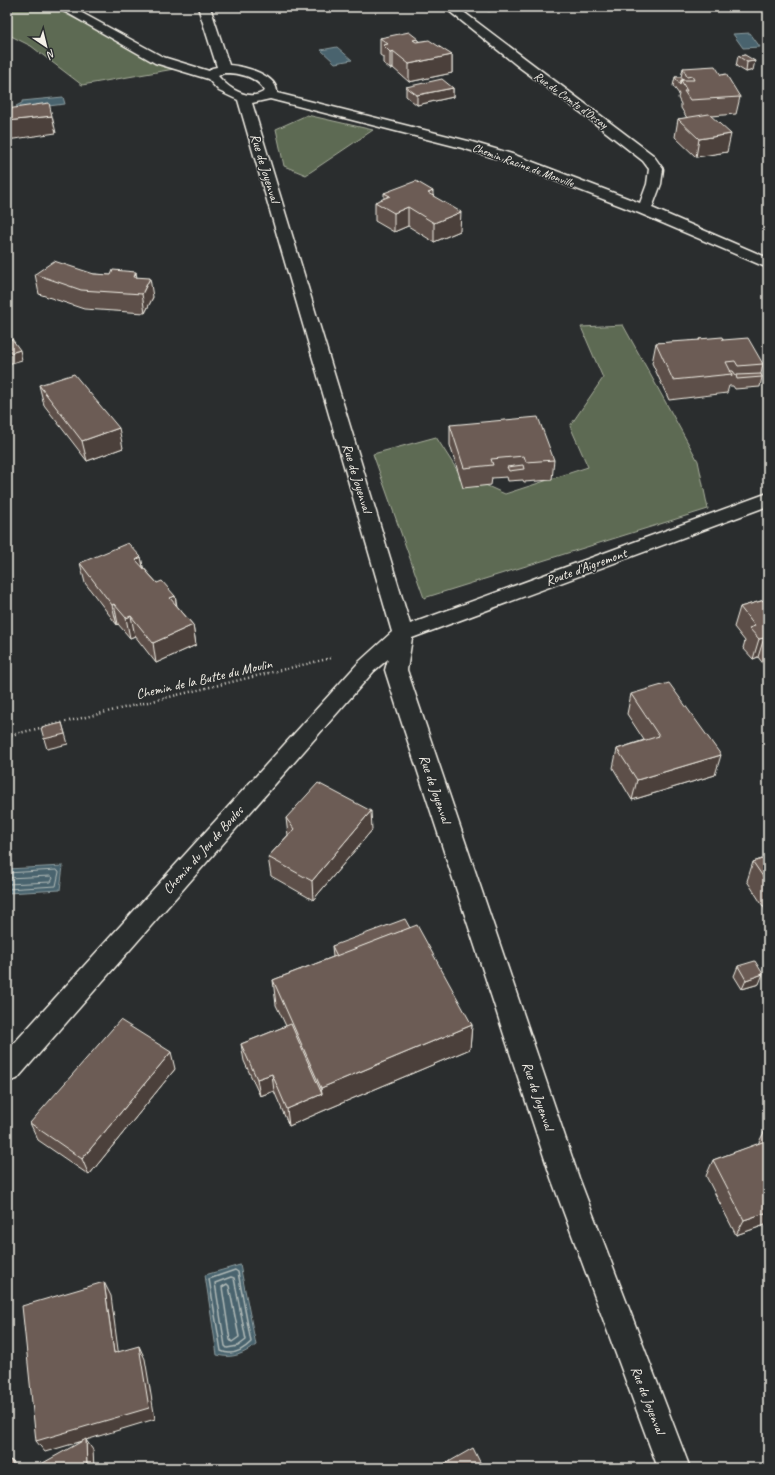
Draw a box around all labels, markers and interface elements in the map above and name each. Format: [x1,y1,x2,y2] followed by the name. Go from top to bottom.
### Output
[26,26,66,66] north arrow
[43,47,59,63] text: N
[531,68,612,133] street label: Rue du Comte d'Orsay
[246,132,284,207] street label: Rue de Joyenval
[470,139,577,191] street label: Chemin Racine de Monville
[338,442,376,517] street label: Rue de Joyenval
[543,544,630,590] street label: Route d'Aigremont
[134,655,274,703] street label: Chemin de la Butte du Moulin
[415,753,455,828] street label: Rue de Joyenval
[159,802,248,897] street label: Chemin du Jeu de Boules
[518,1060,558,1135] street label: Rue de Joyenval
[627,1364,670,1439] street label: Rue de Joyenval

